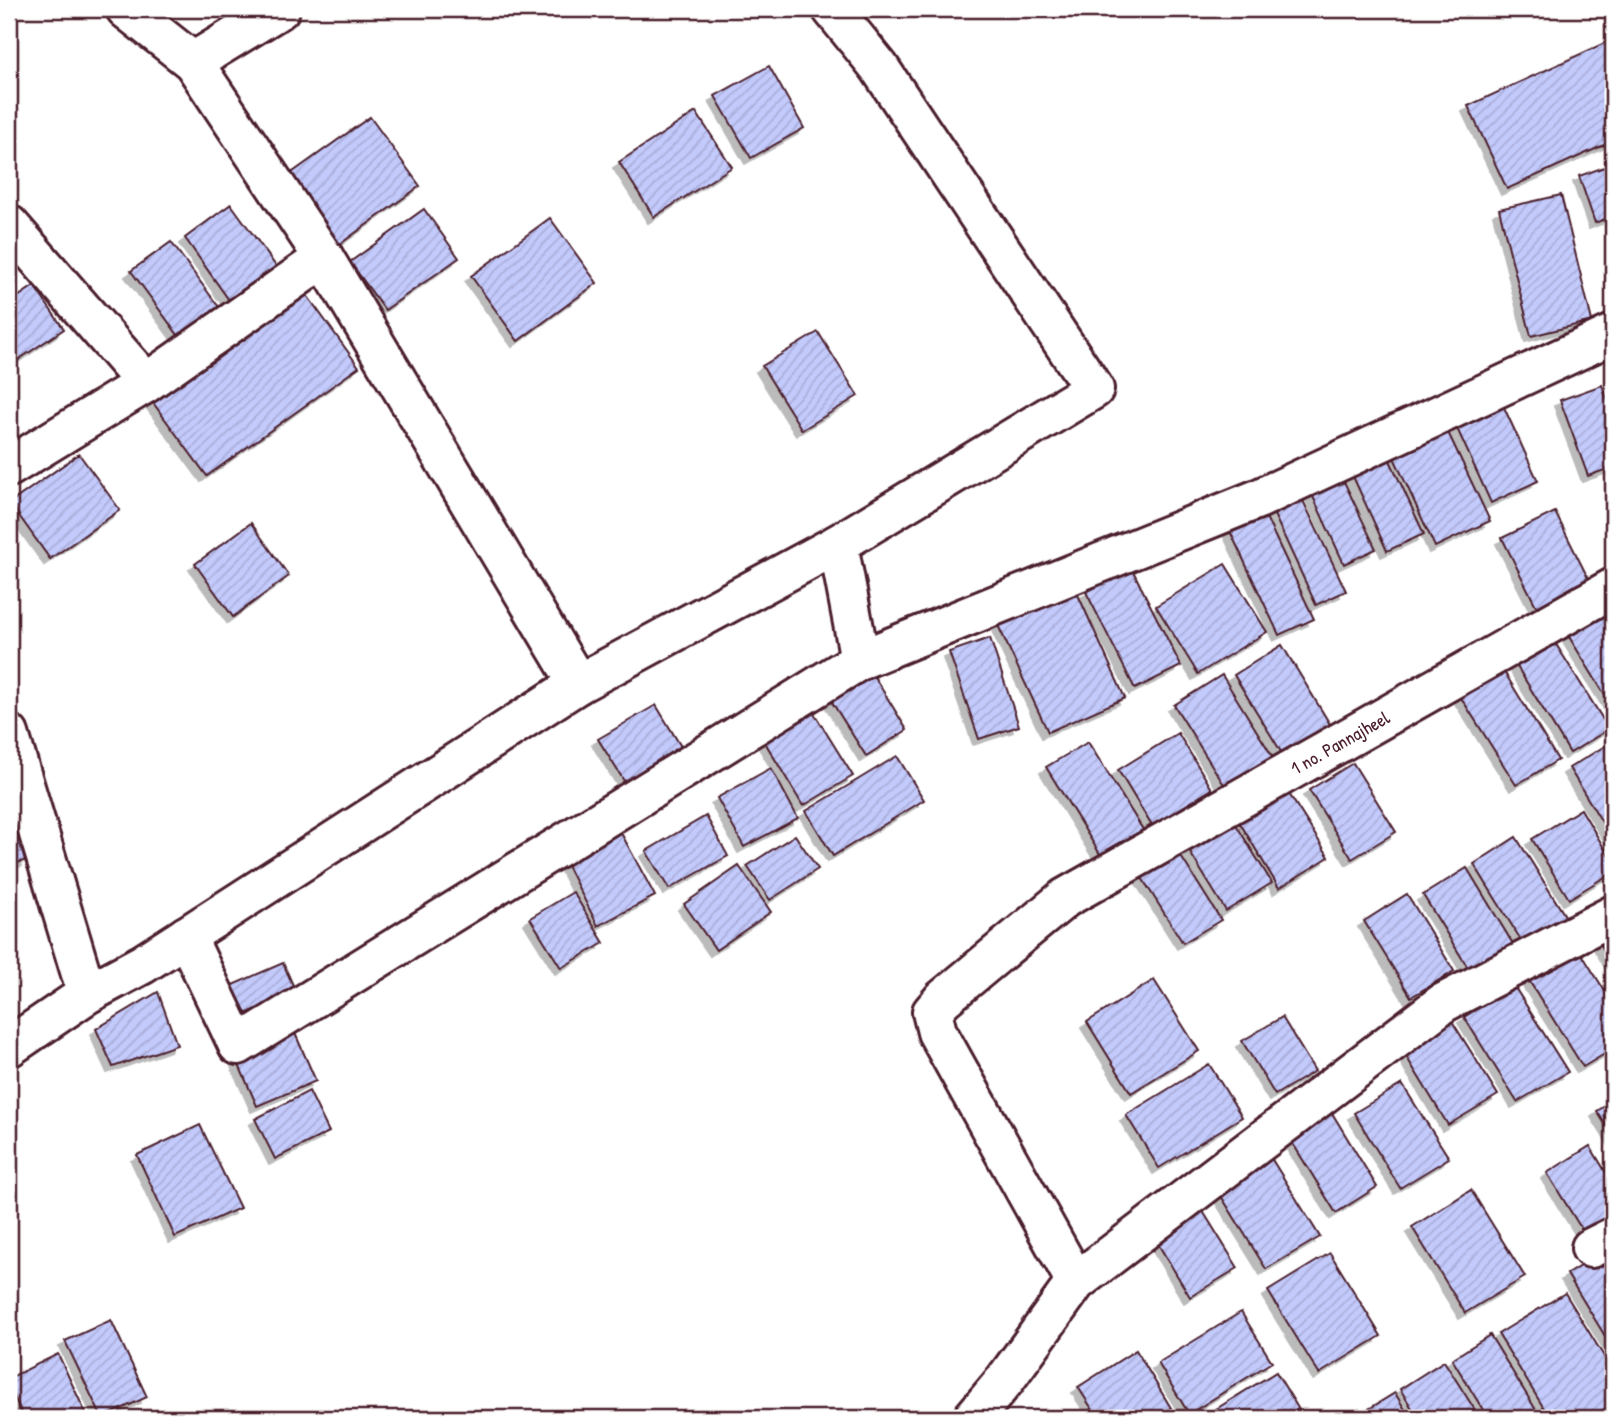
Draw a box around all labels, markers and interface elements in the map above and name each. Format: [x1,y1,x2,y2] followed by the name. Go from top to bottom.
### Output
[1286,704,1395,781] street label: 1 no. Pannajheel

